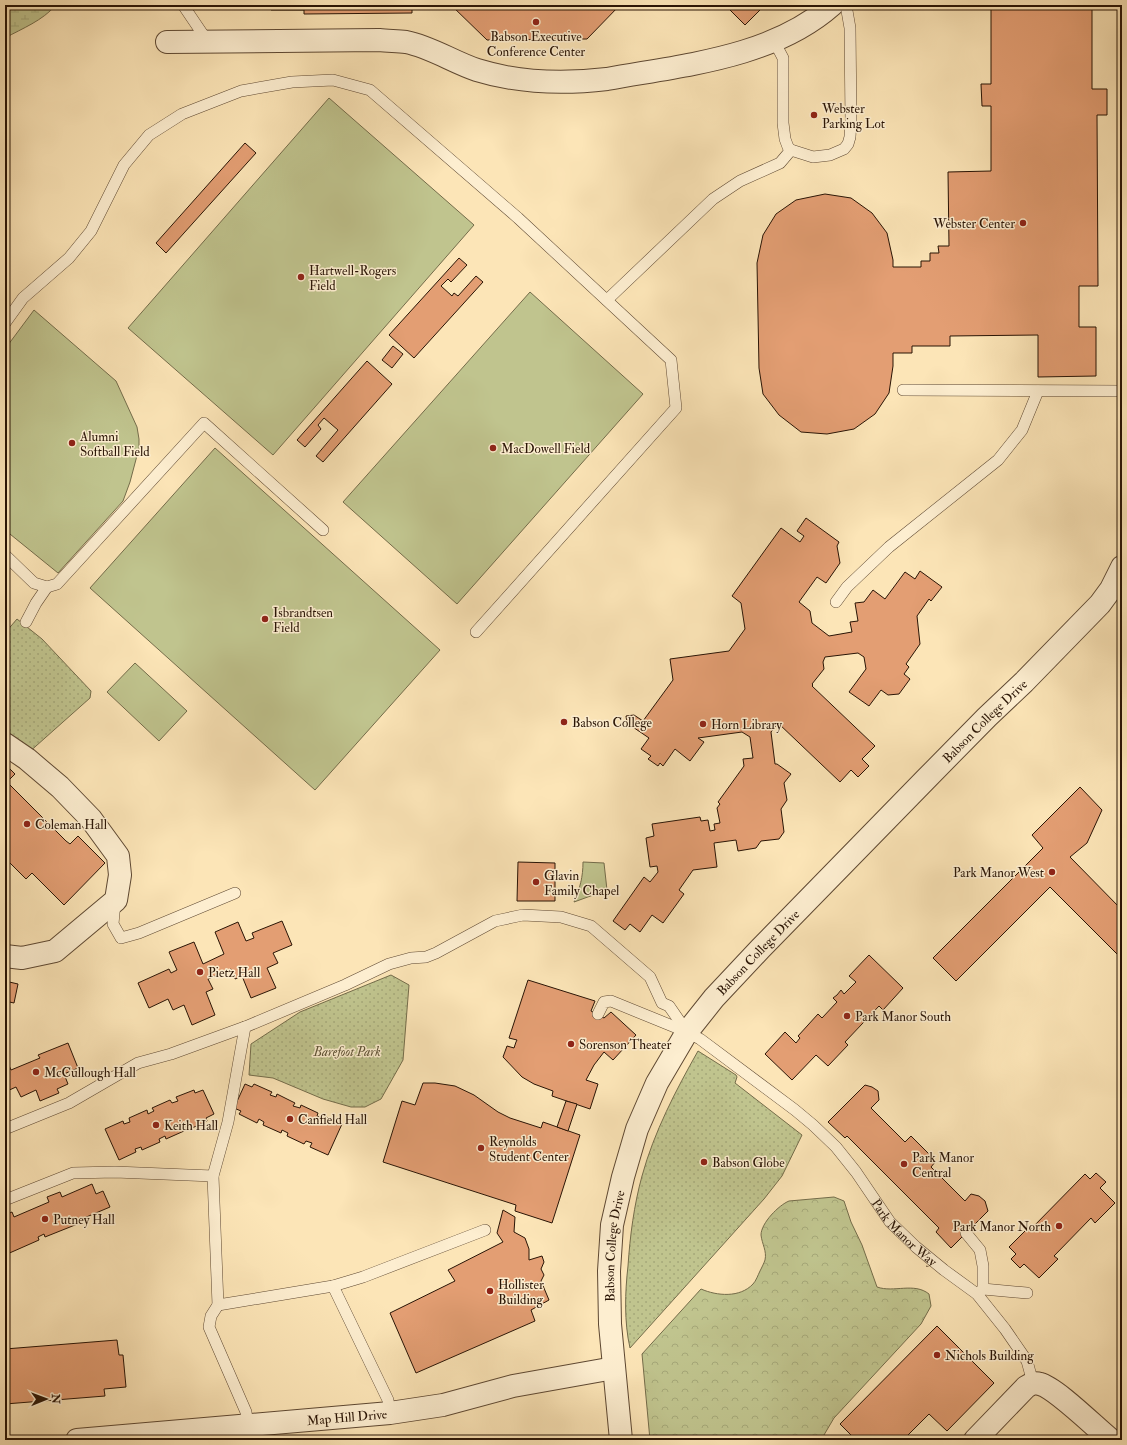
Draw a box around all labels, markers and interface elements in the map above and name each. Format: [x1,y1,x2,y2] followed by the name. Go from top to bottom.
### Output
[531,17,541,27] marker: Babson Executive Conference Center
[487,29,585,60] place label: Babson Executive Conference Center
[821,101,885,132] place label: Webster Parking Lot
[809,110,819,120] marker: Webster Parking Lot
[932,216,1015,232] place label: Webster Center
[1018,218,1028,228] marker: Webster Center
[309,263,397,294] place label: Hartwell-Rogers Field
[296,272,306,282] marker: Hartwell-Rogers Field
[79,429,150,460] place label: Alumni Softball Field
[67,438,77,448] marker: Alumni Softball Field
[501,441,591,457] place label: MacDowell Field
[488,443,498,453] marker: MacDowell Field
[273,605,333,636] place label: Isbrandtsen Field
[260,614,270,624] marker: Isbrandtsen Field
[939,676,1031,767] street label: Babson College Drive
[572,715,653,731] place label: Babson College
[559,717,569,727] marker: Babson College
[711,717,782,734] place label: Horn Library
[698,719,708,729] marker: Horn Library
[35,817,108,833] place label: Coleman Hall
[22,819,32,829] marker: Coleman Hall
[953,865,1044,881] place label: Park Manor West
[1047,867,1057,877] marker: Park Manor West
[544,868,620,900] place label: Glavin Family Chapel
[531,877,541,887] marker: Glavin Family Chapel
[714,906,804,999] street label: Babson College Drive
[208,965,261,981] place label: Pietz Hall
[195,967,205,977] marker: Pietz Hall
[855,1009,951,1025] place label: Park Manor South
[842,1011,852,1021] marker: Park Manor South
[579,1037,671,1053] place label: Sorenson Theater
[566,1039,576,1049] marker: Sorenson Theater
[312,1044,381,1060] park label: Barefoot Park
[44,1065,137,1081] place label: McCullough Hall
[31,1067,41,1077] marker: McCullough Hall
[298,1112,368,1128] place label: Canfield Hall
[285,1114,295,1124] marker: Canfield Hall
[164,1118,219,1134] place label: Keith Hall
[151,1120,161,1130] marker: Keith Hall
[489,1134,569,1165] place label: Reynolds Student Center
[476,1143,486,1153] marker: Reynolds Student Center
[912,1150,974,1181] place label: Park Manor Central
[712,1155,785,1171] place label: Babson Globe
[699,1157,709,1167] marker: Babson Globe
[899,1159,909,1169] marker: Park Manor Central
[602,1188,629,1302] street label: Babson College Drive
[868,1196,940,1271] street label: Park Manor Way
[53,1212,115,1229] place label: Putney Hall
[40,1214,50,1224] marker: Putney Hall
[953,1219,1051,1235] place label: Park Manor North
[1054,1221,1064,1231] marker: Park Manor North
[498,1277,544,1308] place label: Hollister Building
[485,1286,495,1296] marker: Hollister Building
[945,1348,1034,1364] place label: Nichols Building
[932,1350,942,1360] marker: Nichols Building
[26,1379,66,1419] north arrow
[49,1393,62,1405] text: N
[306,1406,388,1429] street label: Map Hill Drive

